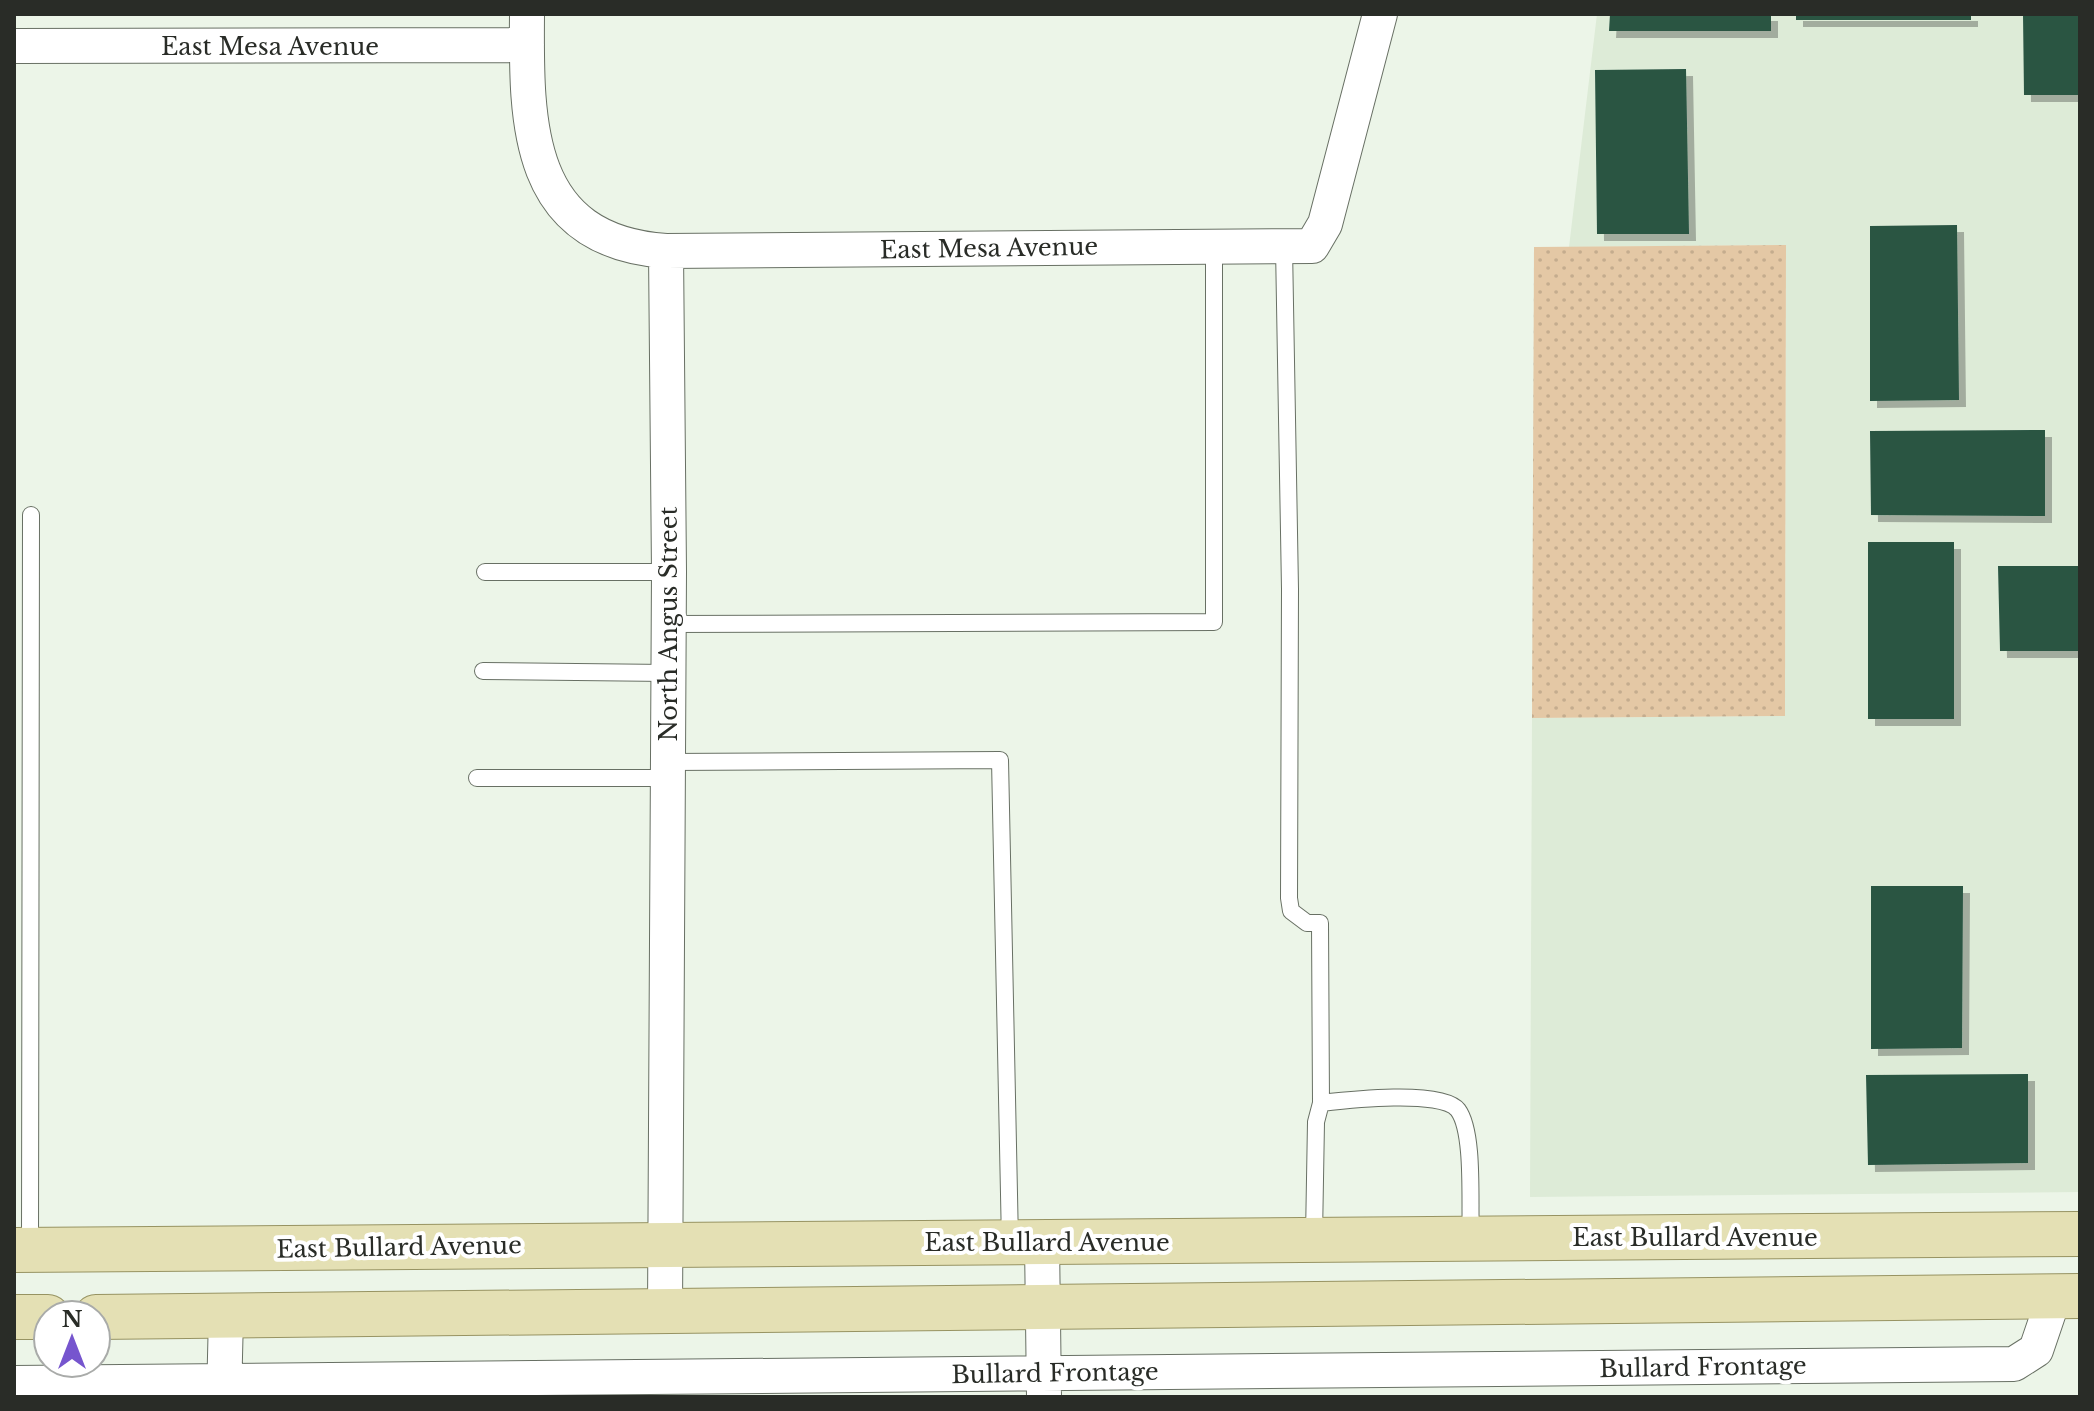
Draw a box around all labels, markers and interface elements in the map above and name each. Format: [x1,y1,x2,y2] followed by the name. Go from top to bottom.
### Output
[161,32,379,61] street label: East Mesa Avenue
[880,232,1098,264] street label: East Mesa Avenue
[654,506,683,742] street label: North Angus Street
[1572,1223,1818,1252] street label: East Bullard Avenue
[924,1228,1170,1257] street label: East Bullard Avenue
[276,1230,522,1264] street label: East Bullard Avenue
[32,1299,112,1379] north arrow
[62,1306,83,1333] text: N
[1599,1351,1807,1383] street label: Bullard Frontage
[951,1357,1159,1389] street label: Bullard Frontage

